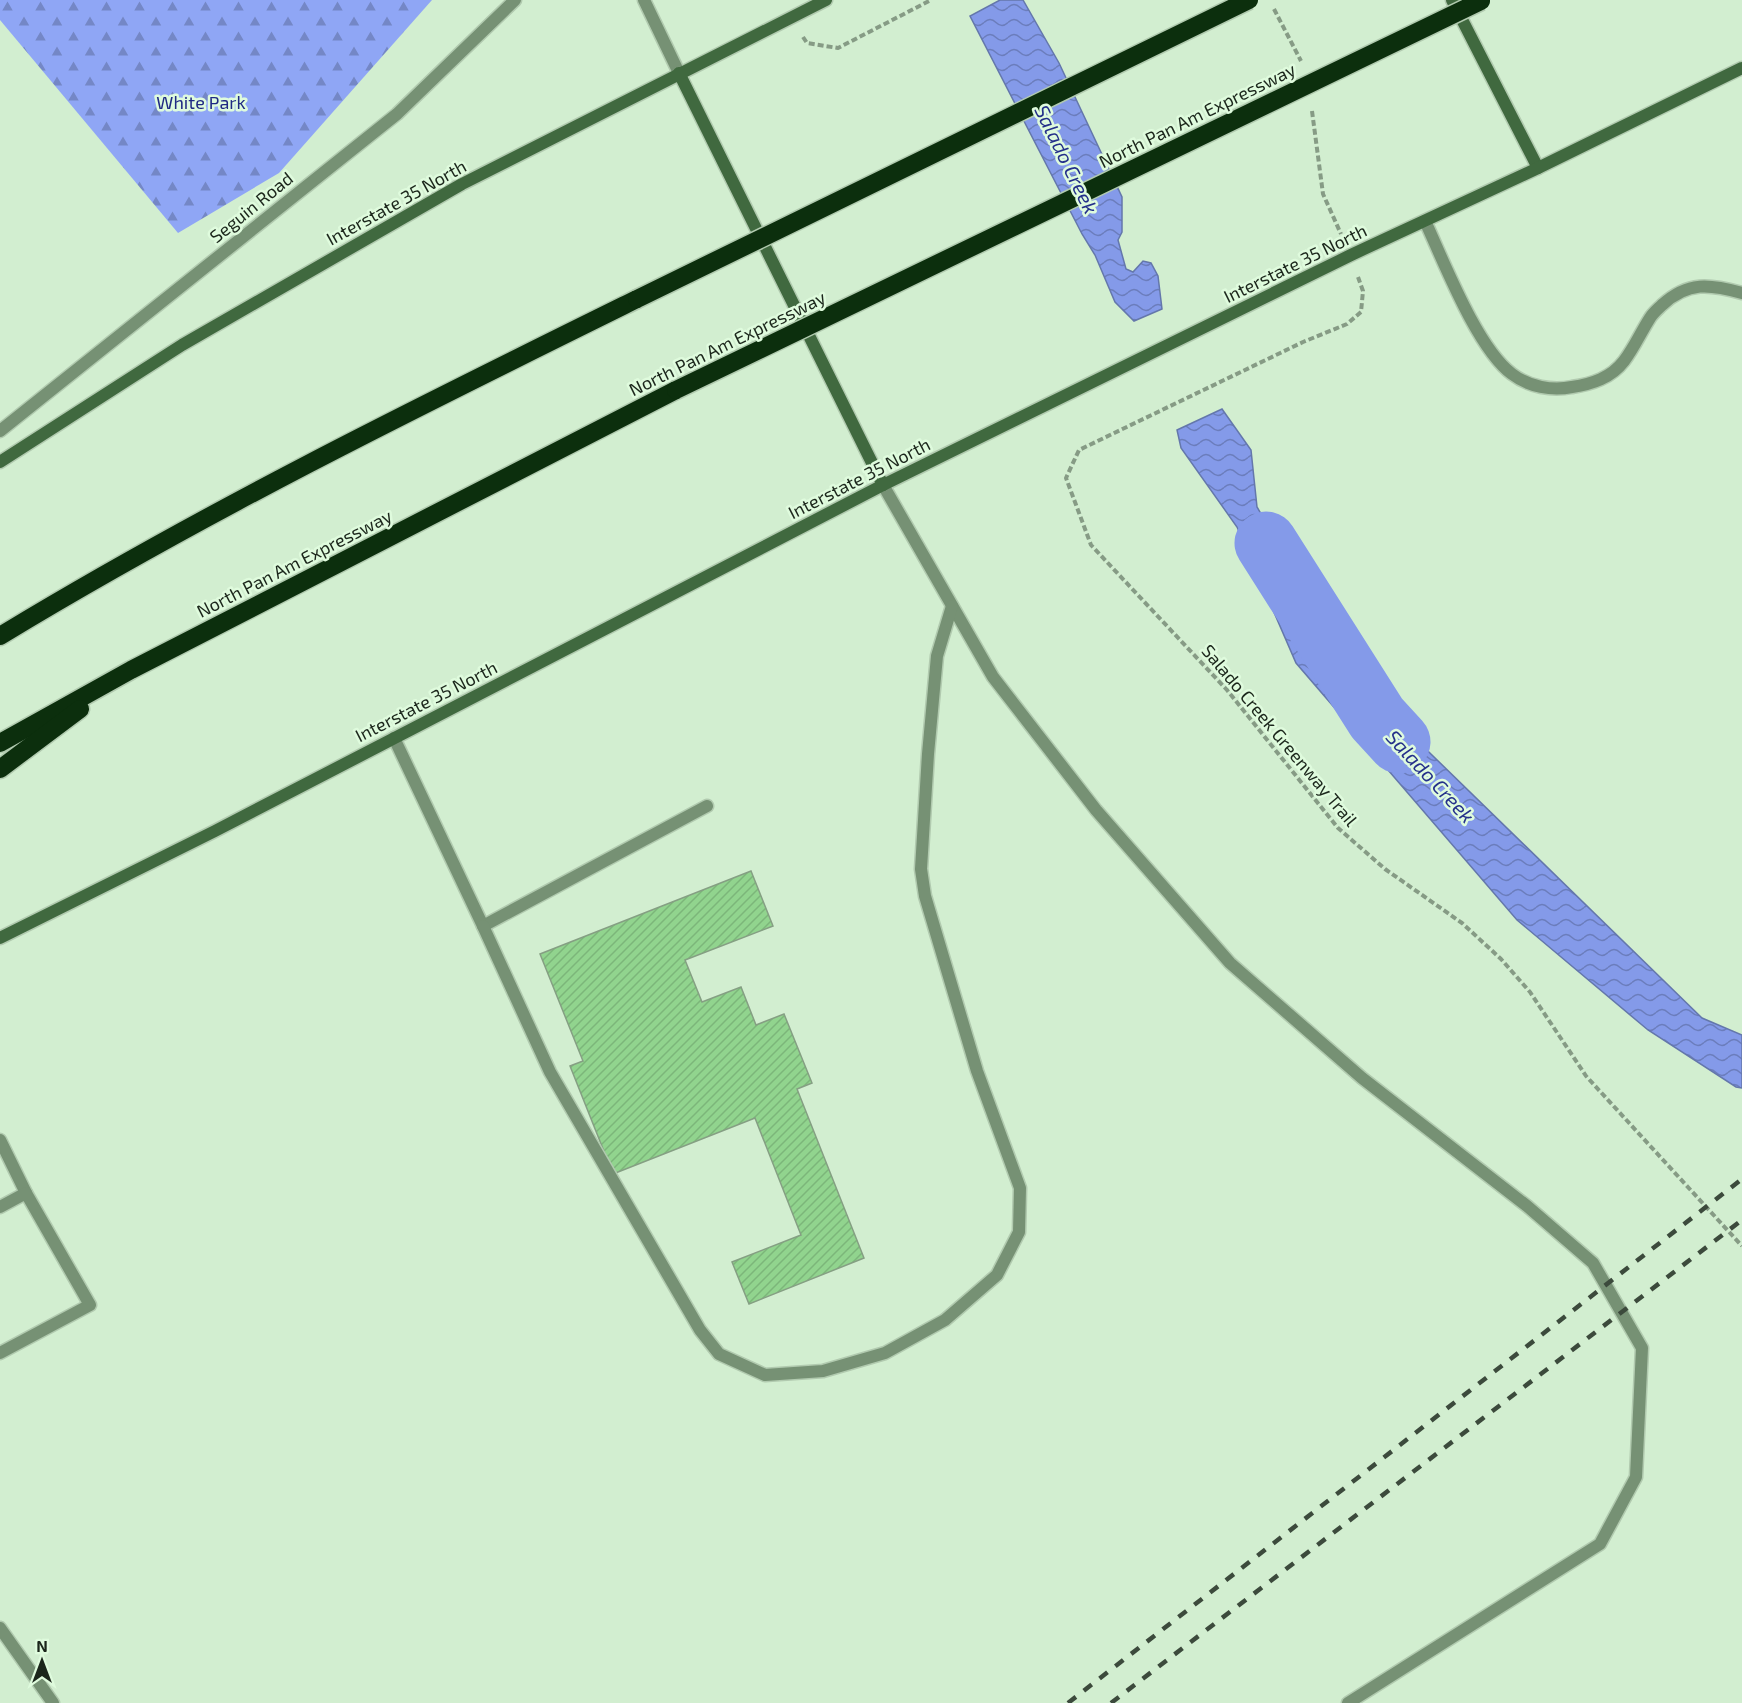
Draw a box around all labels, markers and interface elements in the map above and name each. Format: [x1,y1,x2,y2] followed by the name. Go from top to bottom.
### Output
[1095,58,1299,172] street label: North Pan Am Expressway
[156,91,246,113] park label: White Park
[1030,101,1104,217] water label: Salado Creek
[322,154,470,250] street label: Interstate 35 North
[205,167,297,247] street label: Seguin Road
[1220,219,1370,307] street label: Interstate 35 North
[625,286,829,400] street label: North Pan Am Expressway
[784,433,934,523] street label: Interstate 35 North
[193,504,396,622] street label: North Pan Am Expressway
[1197,640,1363,831] street label: Salado Creek Greenway Trail
[351,656,501,746] street label: Interstate 35 North
[1382,725,1480,827] water label: Salado Creek
[12,1631,72,1691] north arrow
[36,1636,48,1655] text: N

